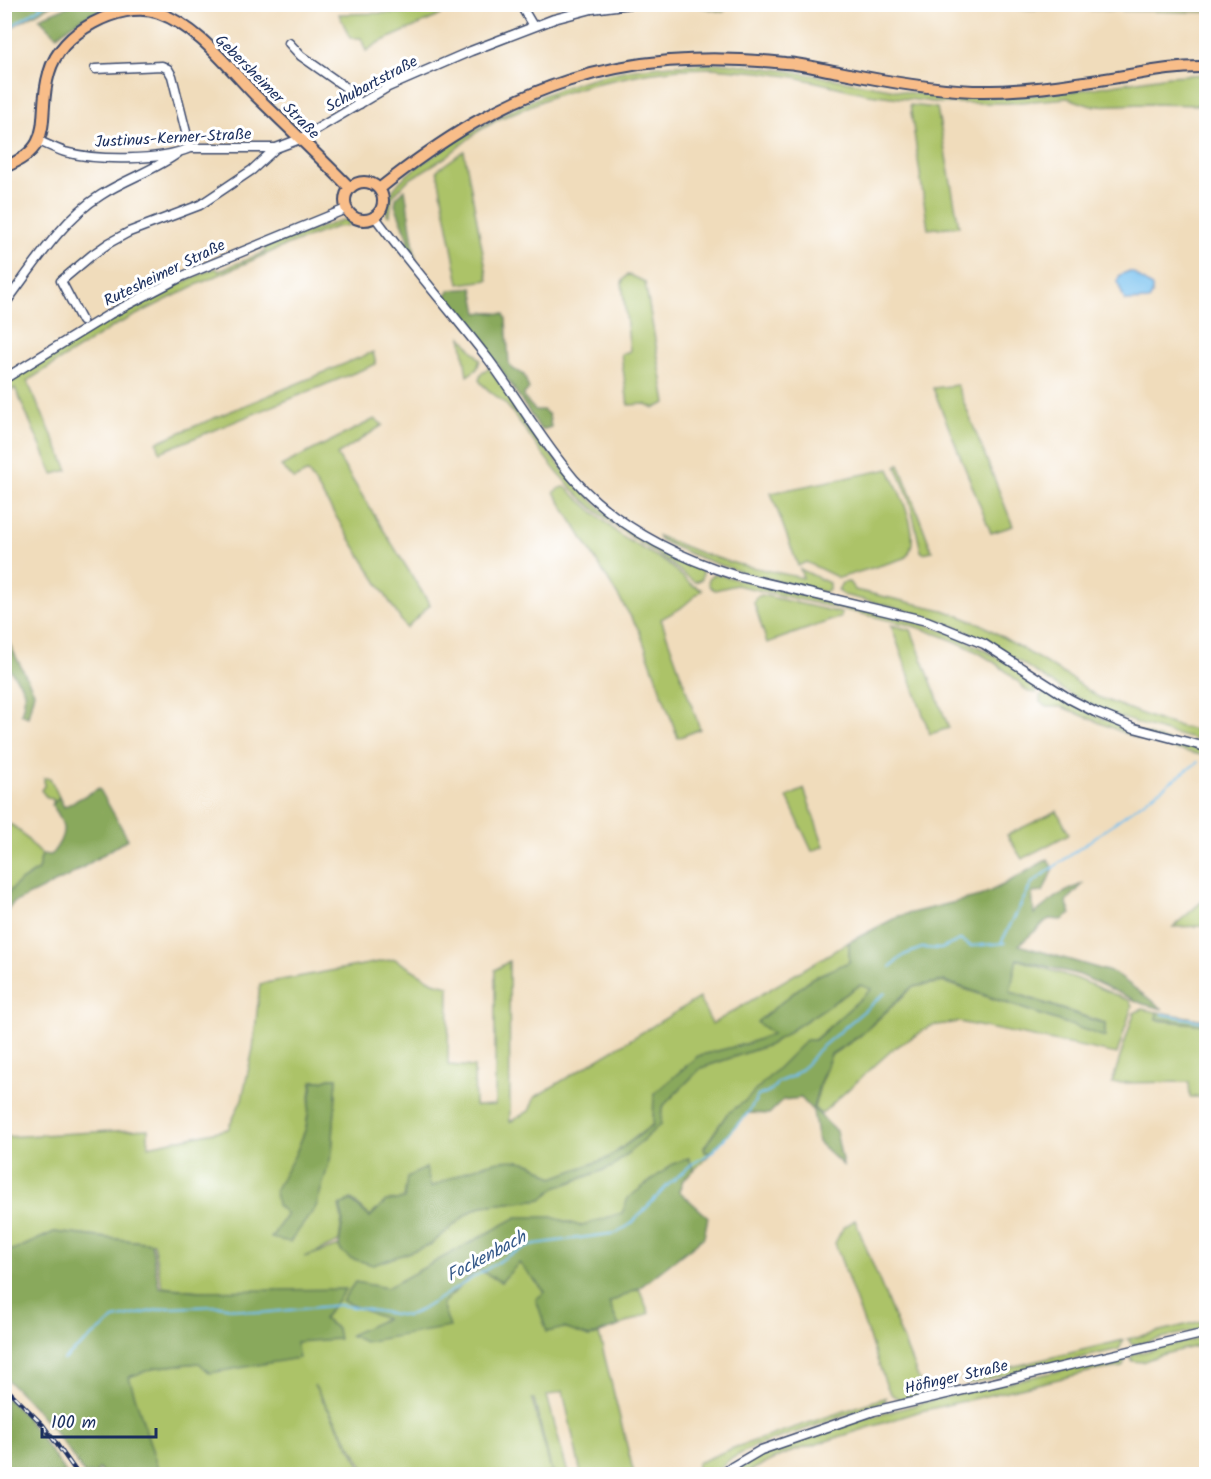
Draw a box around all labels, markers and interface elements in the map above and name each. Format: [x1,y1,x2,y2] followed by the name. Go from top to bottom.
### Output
[209,29,325,145] street label: Gebersheimer Straße
[321,49,422,119] street label: Schubartstraße
[94,122,252,155] street label: Justinus-Kerner-Straße
[100,233,230,314] street label: Rutesheimer Straße
[441,1223,533,1291] water label: Fockenbach
[902,1353,1011,1402] street label: Höfinger Straße
[42,1401,156,1439] scale bar
[51,1409,96,1438] text: 100 m

